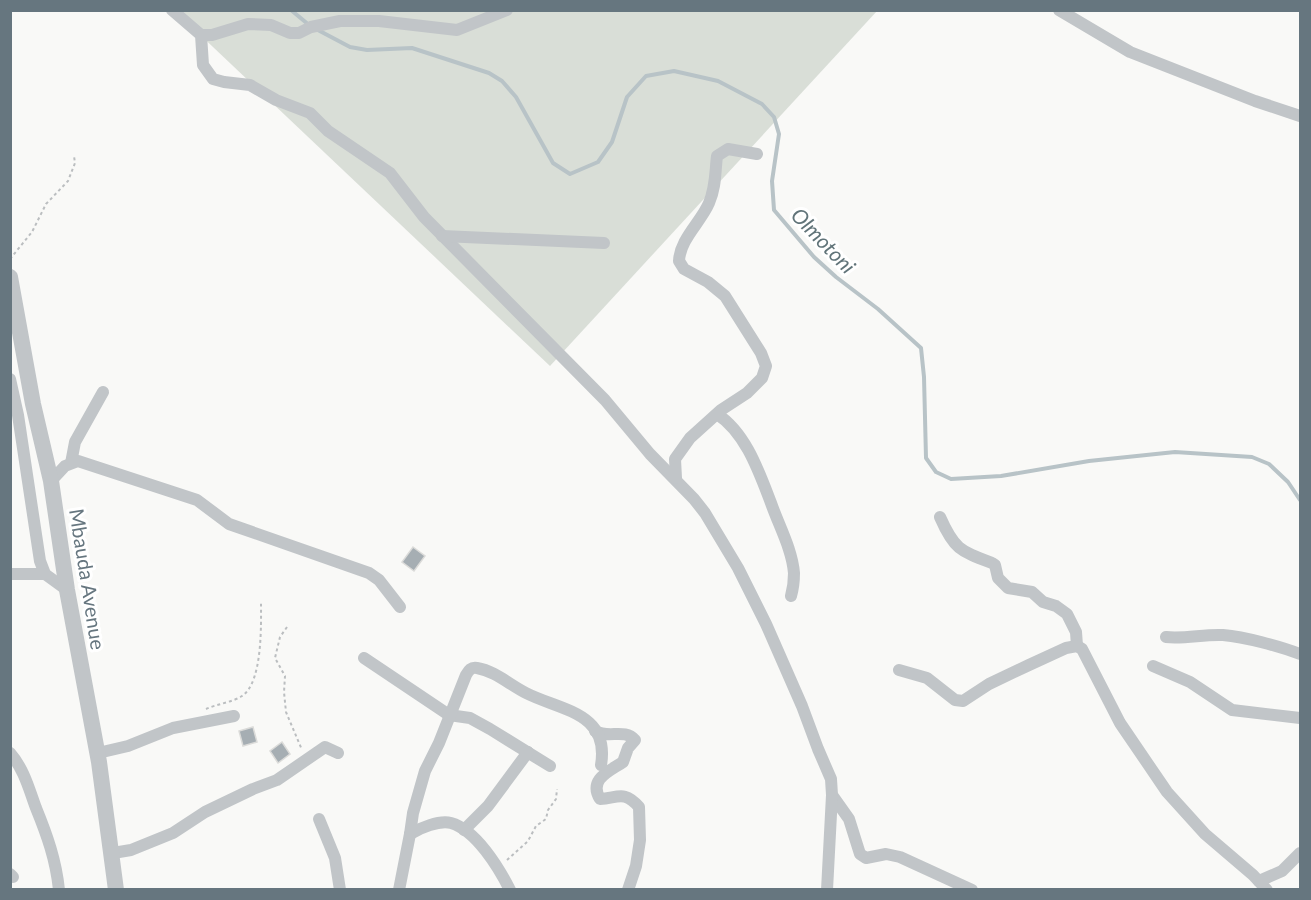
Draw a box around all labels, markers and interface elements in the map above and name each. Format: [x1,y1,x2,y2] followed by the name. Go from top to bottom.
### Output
[787,202,861,278] water label: Olmotoni
[65,507,111,651] street label: Mbauda Avenue

